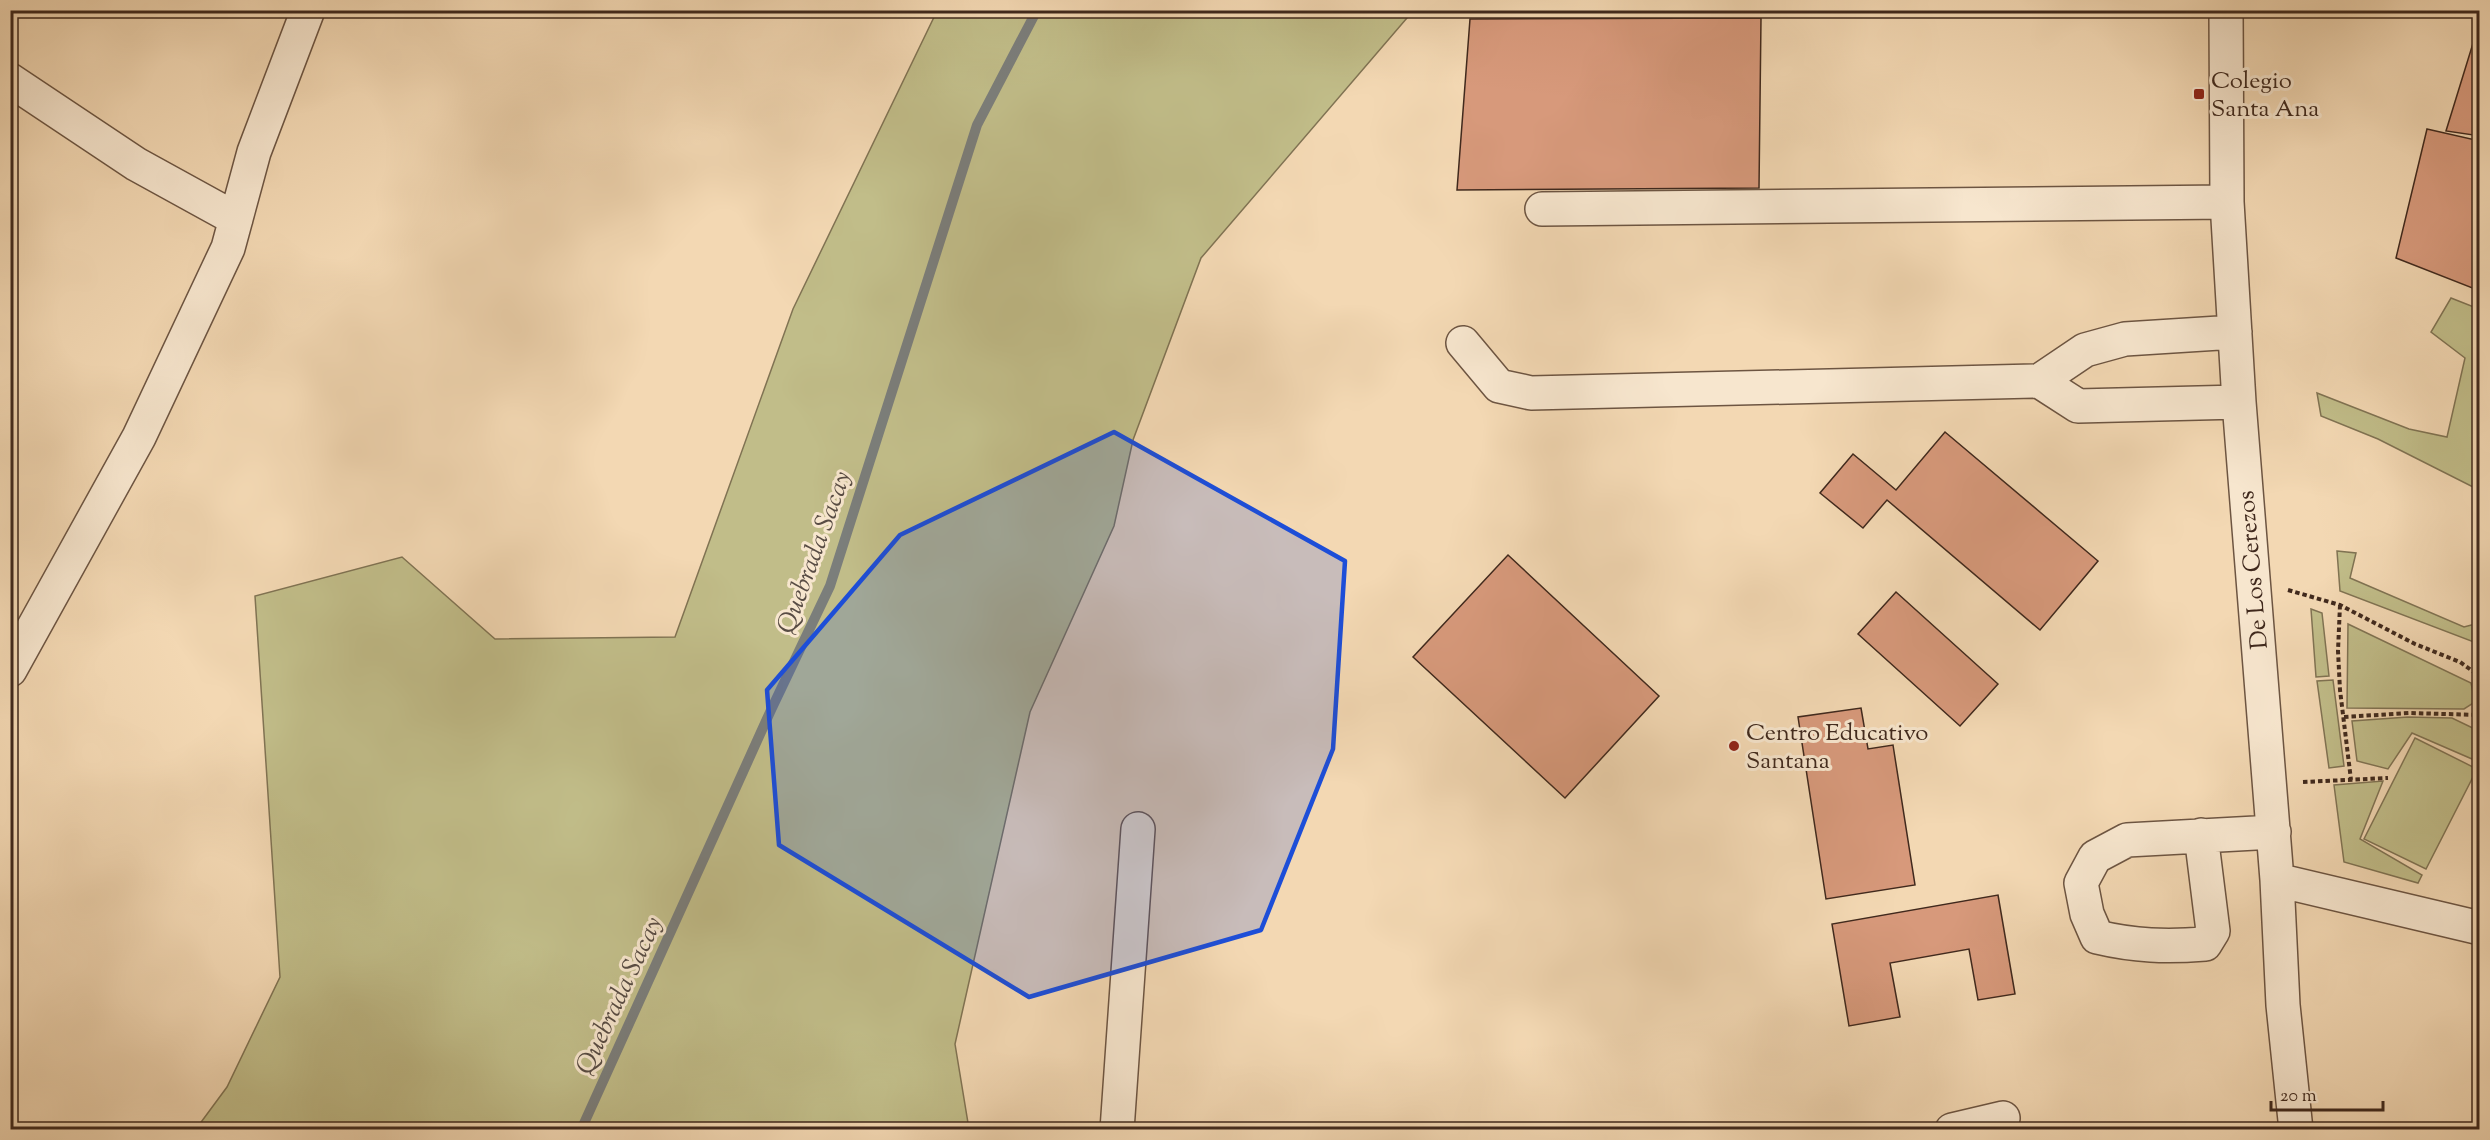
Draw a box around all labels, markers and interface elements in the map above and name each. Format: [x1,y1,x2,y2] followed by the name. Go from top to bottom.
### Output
[2211,65,2319,127] place label: Colegio Santa Ana
[2192,87,2206,101] marker: Colegio Santa Ana
[769,467,862,639] water label: Quebrada Sacay
[2230,489,2278,651] street label: De Los Cerezos
[1746,717,1928,779] place label: Centro Educativo Santana
[1727,739,1741,753] marker: Centro Educativo Santana
[568,911,673,1081] water label: Quebrada Sacay
[2271,1074,2384,1112] scale bar
[2280,1084,2317,1110] text: 20 m

